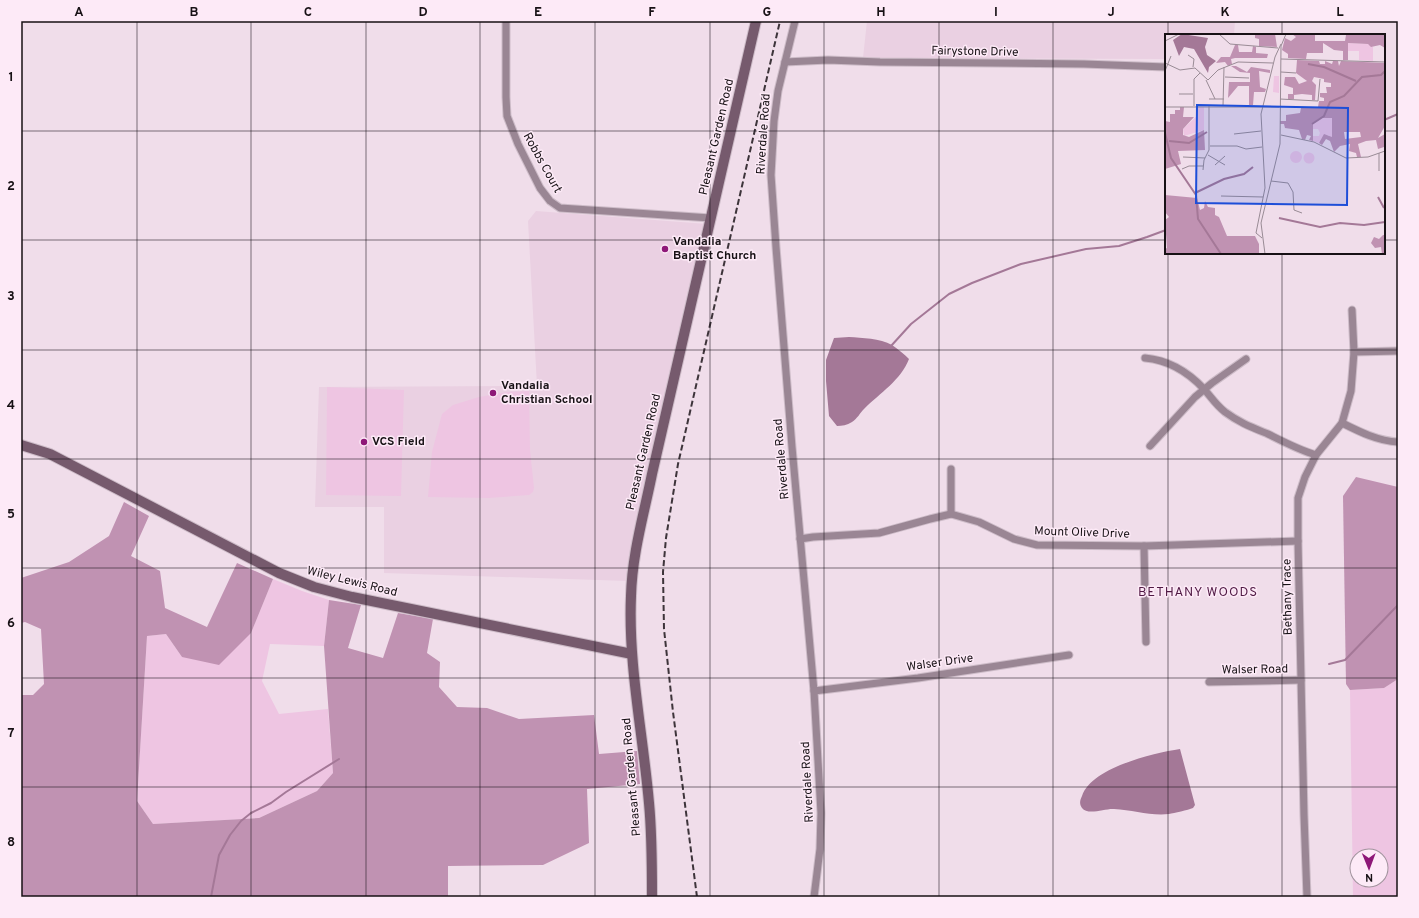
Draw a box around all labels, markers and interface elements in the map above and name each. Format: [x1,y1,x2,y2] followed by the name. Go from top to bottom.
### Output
[74,5,84,21] text: A
[190,5,199,21] text: B
[304,5,312,21] text: C
[418,5,428,21] text: D
[534,5,542,21] text: E
[648,5,656,21] text: F
[763,5,772,21] text: G
[876,5,886,21] text: H
[994,5,998,21] text: I
[1107,5,1115,21] text: J
[1220,5,1230,21] text: K
[1336,5,1344,21] text: L
[1165,34,1385,254] inset map
[931,43,1019,61] street label: Fairystone Drive
[8,70,14,86] text: 1
[696,77,738,197] street label: Pleasant Garden Road
[753,93,775,175] street label: Riverdale Road
[519,130,565,196] street label: Robbs Court
[7,179,15,195] text: 2
[673,234,756,264] place label: Vandalia Baptist Church
[660,244,670,254] marker: Vandalia Baptist Church
[7,289,15,305] text: 3
[501,378,593,408] place label: Vandalia Christian School
[488,388,498,398] marker: Vandalia Christian School
[623,392,665,512] street label: Pleasant Garden Road
[7,398,15,414] text: 4
[770,418,794,500] street label: Riverdale Road
[372,434,425,450] place label: VCS Field
[359,437,369,447] marker: VCS Field
[7,507,15,523] text: 5
[1034,523,1130,543] street label: Mount Olive Drive
[1279,558,1297,636] street label: Bethany Trace
[305,563,399,601] street label: Wiley Lewis Road
[1138,585,1258,601] district label: BETHANY WOODS
[7,616,15,632] text: 6
[906,650,974,676] street label: Walser Drive
[1222,661,1288,679] street label: Walser Road
[619,717,645,837] street label: Pleasant Garden Road
[8,726,15,742] text: 7
[798,741,818,823] street label: Riverdale Road
[7,835,15,851] text: 8
[1349,848,1389,888] north arrow
[1365,870,1373,884] text: N

